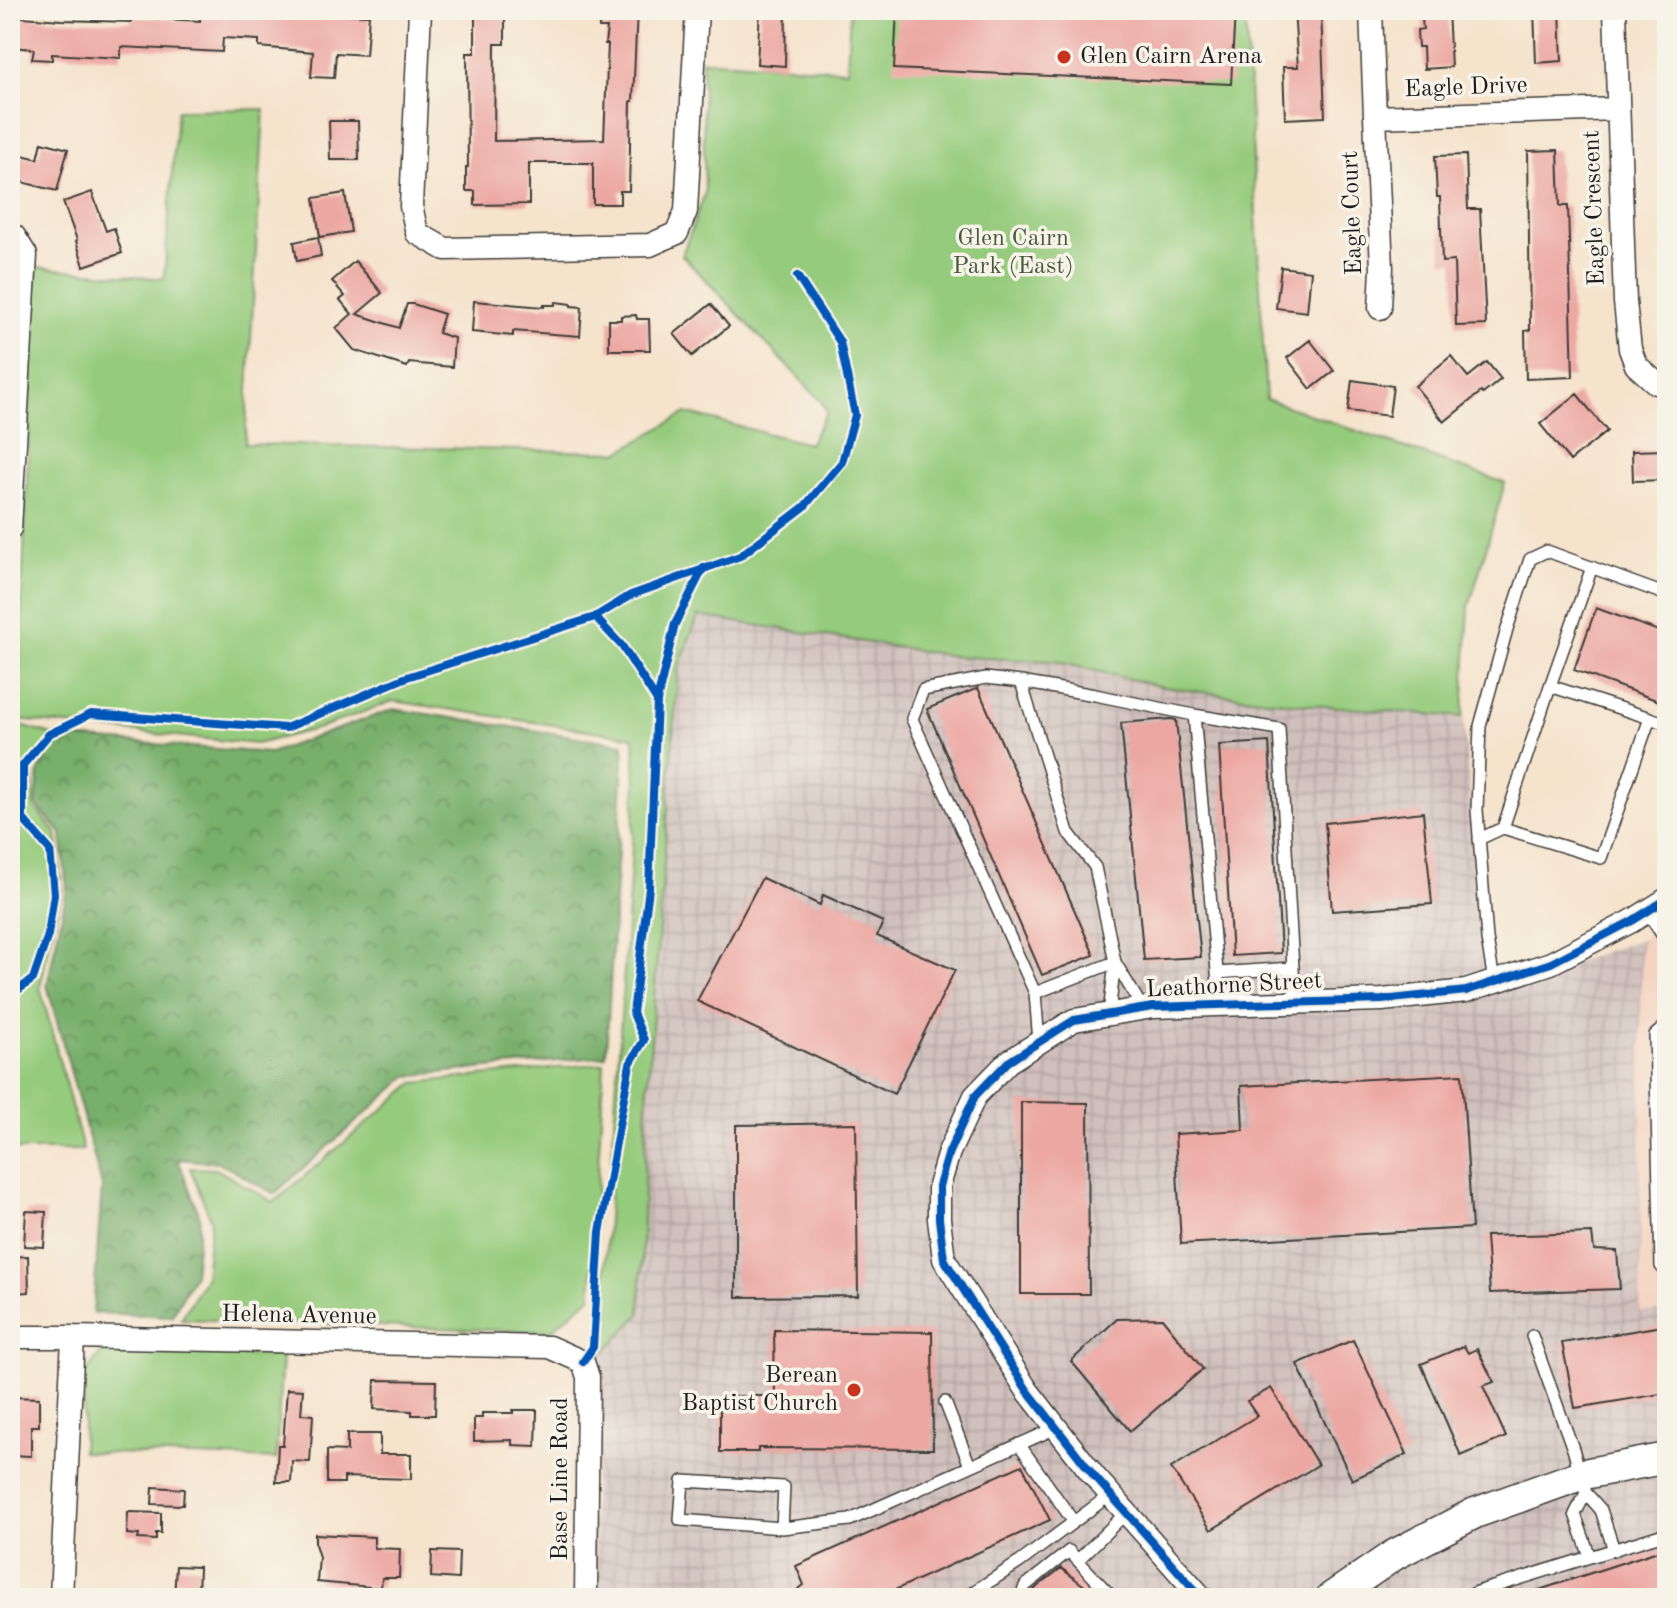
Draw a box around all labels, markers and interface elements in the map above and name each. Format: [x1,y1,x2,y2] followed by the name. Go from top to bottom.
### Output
[1080,45,1263,69] place label: Glen Cairn Arena
[1055,48,1073,66] marker: Glen Cairn Arena
[1404,74,1528,102] street label: Eagle Drive
[1580,130,1610,286] street label: Eagle Crescent
[1339,150,1367,276] street label: Eagle Court
[952,227,1074,279] park label: Glen Cairn Park (East)
[1145,969,1323,1003] street label: Leathorne Street
[221,1303,377,1329] street label: Helena Avenue
[681,1364,838,1416] place label: Berean Baptist Church
[845,1381,863,1399] marker: Berean Baptist Church
[549,1397,573,1561] street label: Base Line Road

